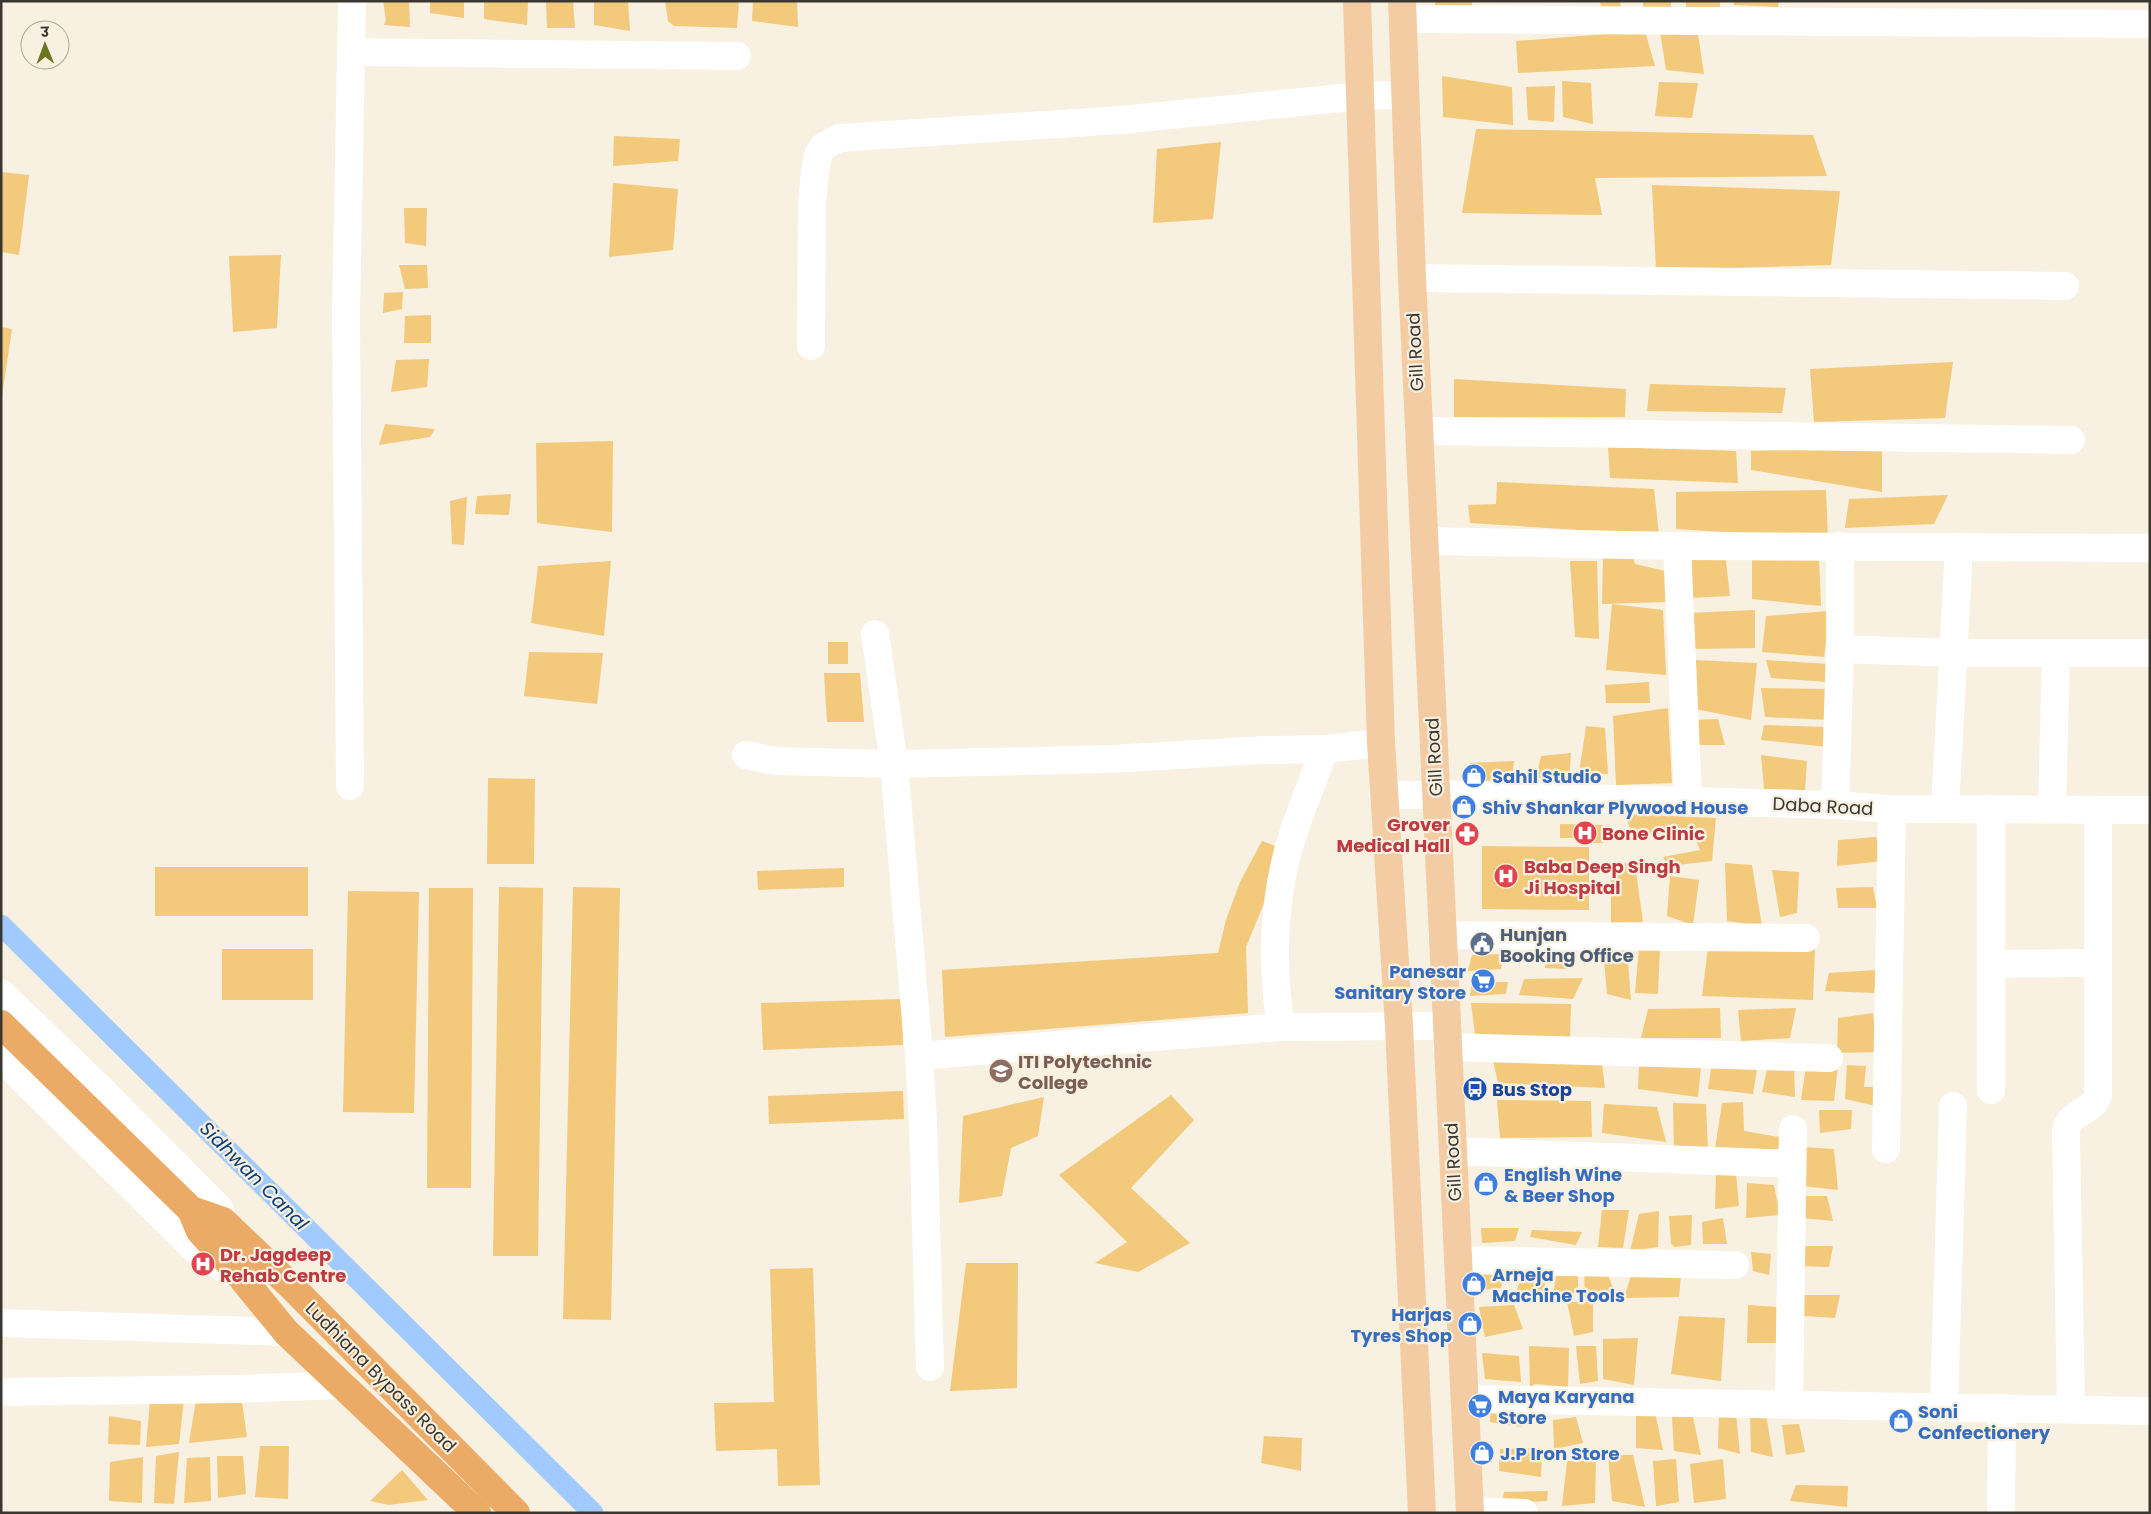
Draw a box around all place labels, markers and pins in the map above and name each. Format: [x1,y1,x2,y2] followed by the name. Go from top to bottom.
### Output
[1461,763,1487,789] shop icon: Sahil Studio
[1492,764,1601,789] place label: Sahil Studio
[1451,794,1477,820] shop icon: Shiv Shankar Plywood House
[1482,795,1748,820] place label: Shiv Shankar Plywood House
[1337,812,1450,858] place label: Grover Medical Hall
[1572,820,1598,846] hospital icon: Bone Clinic
[1454,821,1480,847] pharmacy icon: Grover Medical Hall
[1602,821,1705,846] place label: Bone Clinic
[1524,854,1681,900] place label: Baba Deep Singh Ji Hospital
[1493,863,1519,889] hospital icon: Baba Deep Singh Ji Hospital
[1500,922,1634,968] place label: Hunjan Booking Office
[1469,931,1495,957] public building icon: Hunjan Booking Office
[1334,959,1466,1005] place label: Panesar Sanitary Store
[1470,968,1496,994] supermarket icon: Panesar Sanitary Store
[1018,1049,1152,1095] place label: ITI Polytechnic College
[988,1058,1014,1084] school or university icon: ITI Polytechnic College
[1462,1076,1488,1102] bus stop icon: Bus Stop
[1492,1077,1572,1102] place label: Bus Stop
[1504,1162,1622,1208] place label: English Wine & Beer Shop
[1473,1171,1499,1197] shop icon: English Wine & Beer Shop
[220,1242,346,1288] place label: Dr. Jagdeep Rehab Centre
[190,1251,216,1277] hospital icon: Dr. Jagdeep Rehab Centre
[1492,1262,1625,1308] place label: Arneja Machine Tools
[1461,1271,1487,1297] shop icon: Arneja Machine Tools
[1350,1302,1452,1348] place label: Harjas Tyres Shop
[1457,1311,1483,1337] shop icon: Harjas Tyres Shop
[1498,1384,1635,1430] place label: Maya Karyana Store
[1467,1393,1493,1419] supermarket icon: Maya Karyana Store
[1918,1399,2051,1445] place label: Soni Confectionery
[1888,1408,1914,1434] shop icon: Soni Confectionery
[1469,1440,1495,1466] shop icon: J.P Iron Store
[1500,1441,1620,1466] place label: J.P Iron Store

